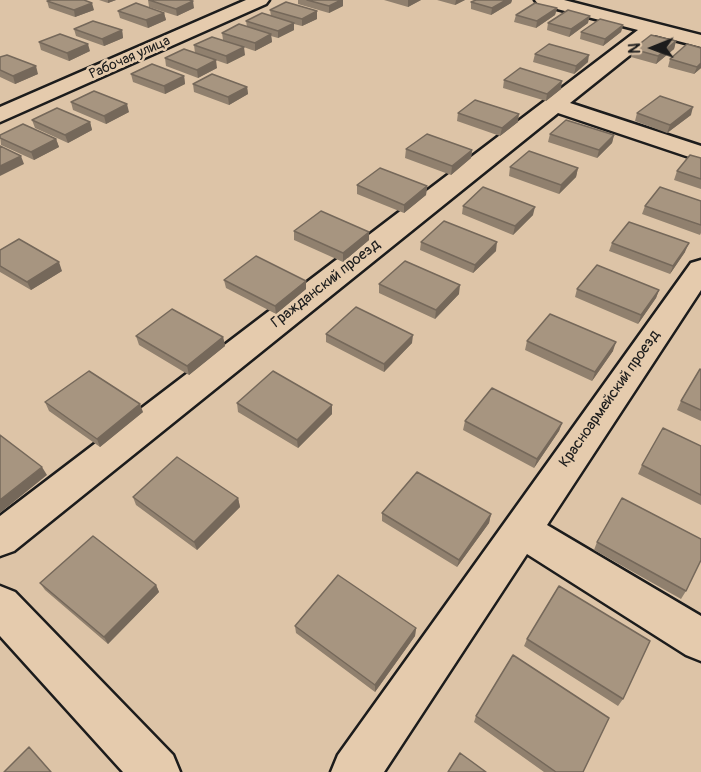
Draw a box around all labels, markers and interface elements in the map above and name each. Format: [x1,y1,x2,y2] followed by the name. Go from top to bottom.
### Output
[623,18,683,78] north arrow
[87,33,173,83] street label: Рабочая улица
[625,43,645,54] text: N
[268,236,384,332] street label: Гражданский проезд
[556,327,664,471] street label: Красноармейский проезд

